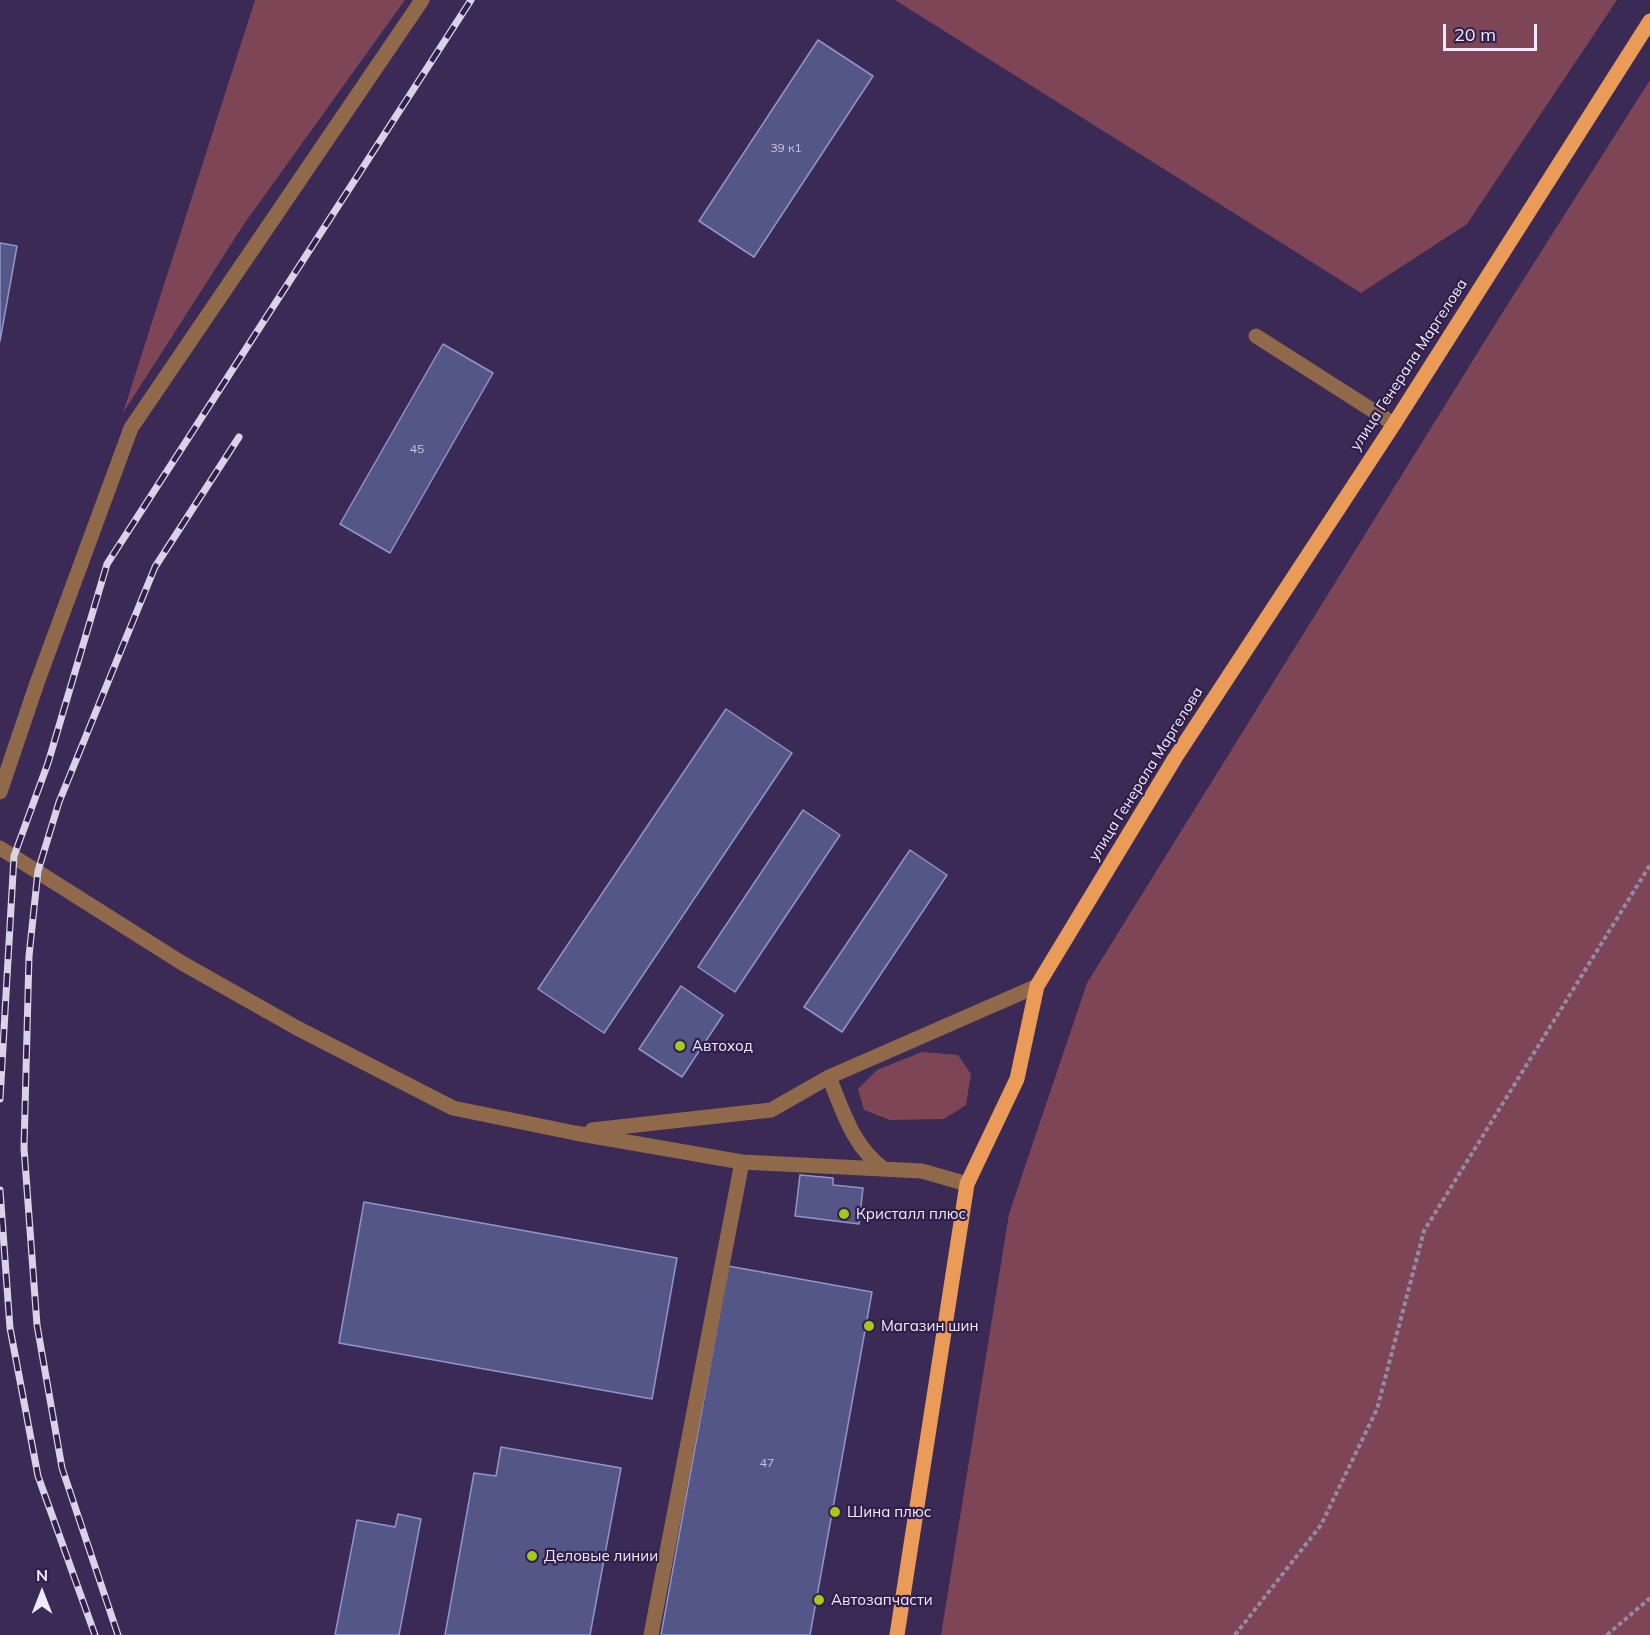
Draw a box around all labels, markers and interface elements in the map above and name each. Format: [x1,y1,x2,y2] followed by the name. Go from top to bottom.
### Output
[1446,12,1540,50] scale bar
[1454,23,1496,46] text: 20 m
[770,141,802,155] house number: 39 к1
[1347,276,1471,454] street label: улица Генерала Маргелова
[410,442,424,456] house number: 45
[1085,684,1207,864] street label: улица Генерала Маргелова
[692,1037,753,1055] place label: Автоход
[673,1039,687,1053] marker: Автоход
[856,1205,966,1223] place label: Кристалл плюс
[837,1207,851,1221] marker: Кристалл плюс
[881,1317,978,1335] place label: Магазин шин
[862,1319,876,1333] marker: Магазин шин
[760,1456,774,1470] house number: 47
[847,1503,931,1521] place label: Шина плюс
[828,1505,842,1519] marker: Шина плюс
[544,1547,658,1565] place label: Деловые линии
[525,1549,539,1563] marker: Деловые линии
[12,1563,72,1623] north arrow
[36,1565,48,1585] text: N
[831,1591,933,1609] place label: Автозапчасти
[812,1593,826,1607] marker: Автозапчасти

